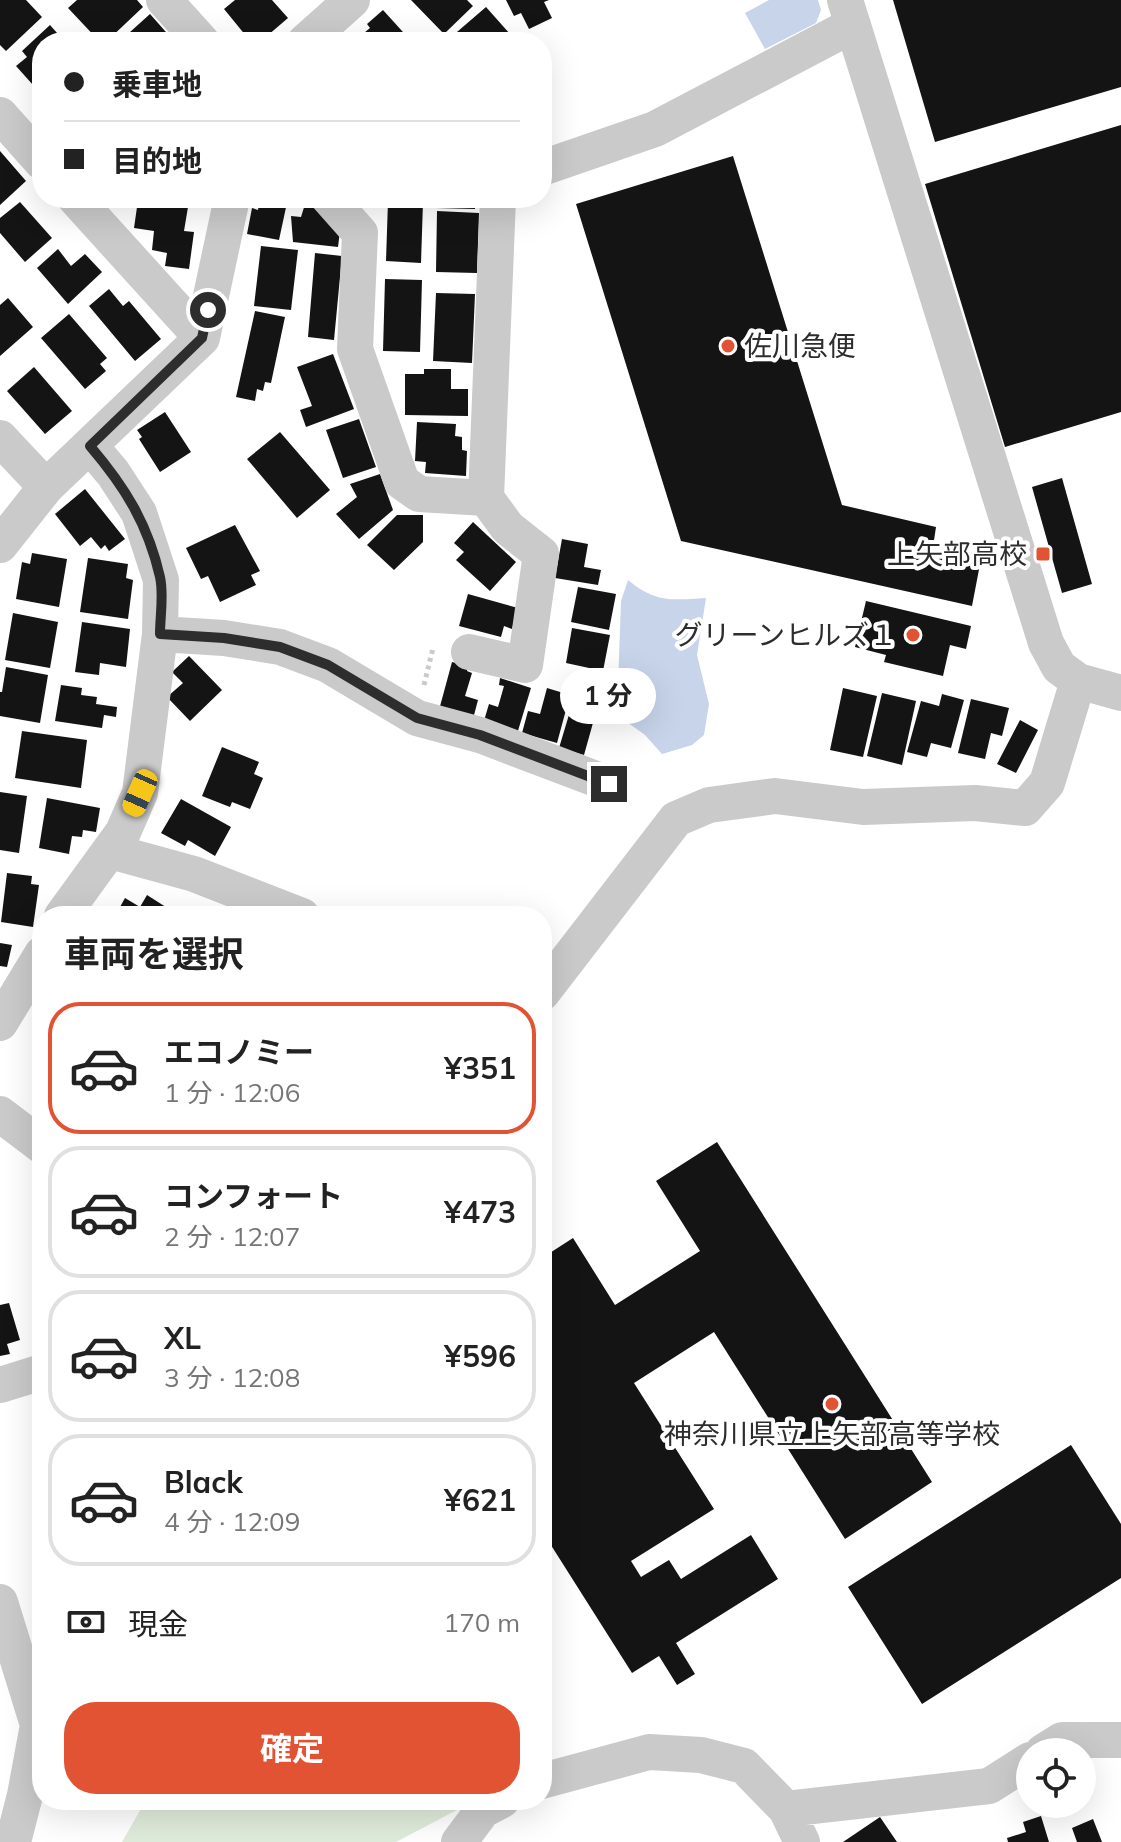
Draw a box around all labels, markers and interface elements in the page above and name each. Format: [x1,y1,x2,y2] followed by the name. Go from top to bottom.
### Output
[112,65,202,103] text: 乗車地
[112,142,202,180] text: 目的地
[190,292,226,328] route start
[744,328,856,363] place label: 佐川急便
[719,337,737,355] marker: 佐川急便
[887,536,1027,571] place label: 上矢部高校
[1034,545,1052,563] marker: 上矢部高校
[674,617,897,652] place label: グリーンヒルズ１
[904,626,922,644] marker: グリーンヒルズ１
[561,668,657,724] callout: 1 分
[584,679,632,712] text: 1 分
[119,766,161,820] car
[591,766,627,802] route end
[64,931,244,976] text: 車両を選択
[68,1032,140,1104] icon: car
[164,1033,314,1071] text: エコノミー
[444,1049,516,1087] text: ¥351
[164,1076,300,1109] text: 1 分 · 12:06
[68,1176,140,1248] icon: car
[164,1177,343,1215] text: コンフォート
[444,1193,516,1231] text: ¥473
[164,1220,300,1253] text: 2 分 · 12:07
[164,1319,201,1357] text: XL
[68,1320,140,1392] icon: car
[444,1337,516,1375] text: ¥596
[164,1361,300,1394] text: 3 分 · 12:08
[823,1395,841,1413] marker: 神奈川県立上矢部高等学校
[664,1416,1000,1451] place label: 神奈川県立上矢部高等学校
[164,1463,243,1501] text: Black
[68,1464,140,1536] icon: car
[444,1481,516,1519] text: ¥621
[164,1505,300,1538] text: 4 分 · 12:09
[64,1600,108,1644] icon: cash
[128,1605,188,1643] text: 現金
[444,1606,520,1639] text: 170 m
[64,1702,520,1794] button: 確定
[1016,1738,1096,1818] map controls
[1016,1738,1096,1818] button: locate

